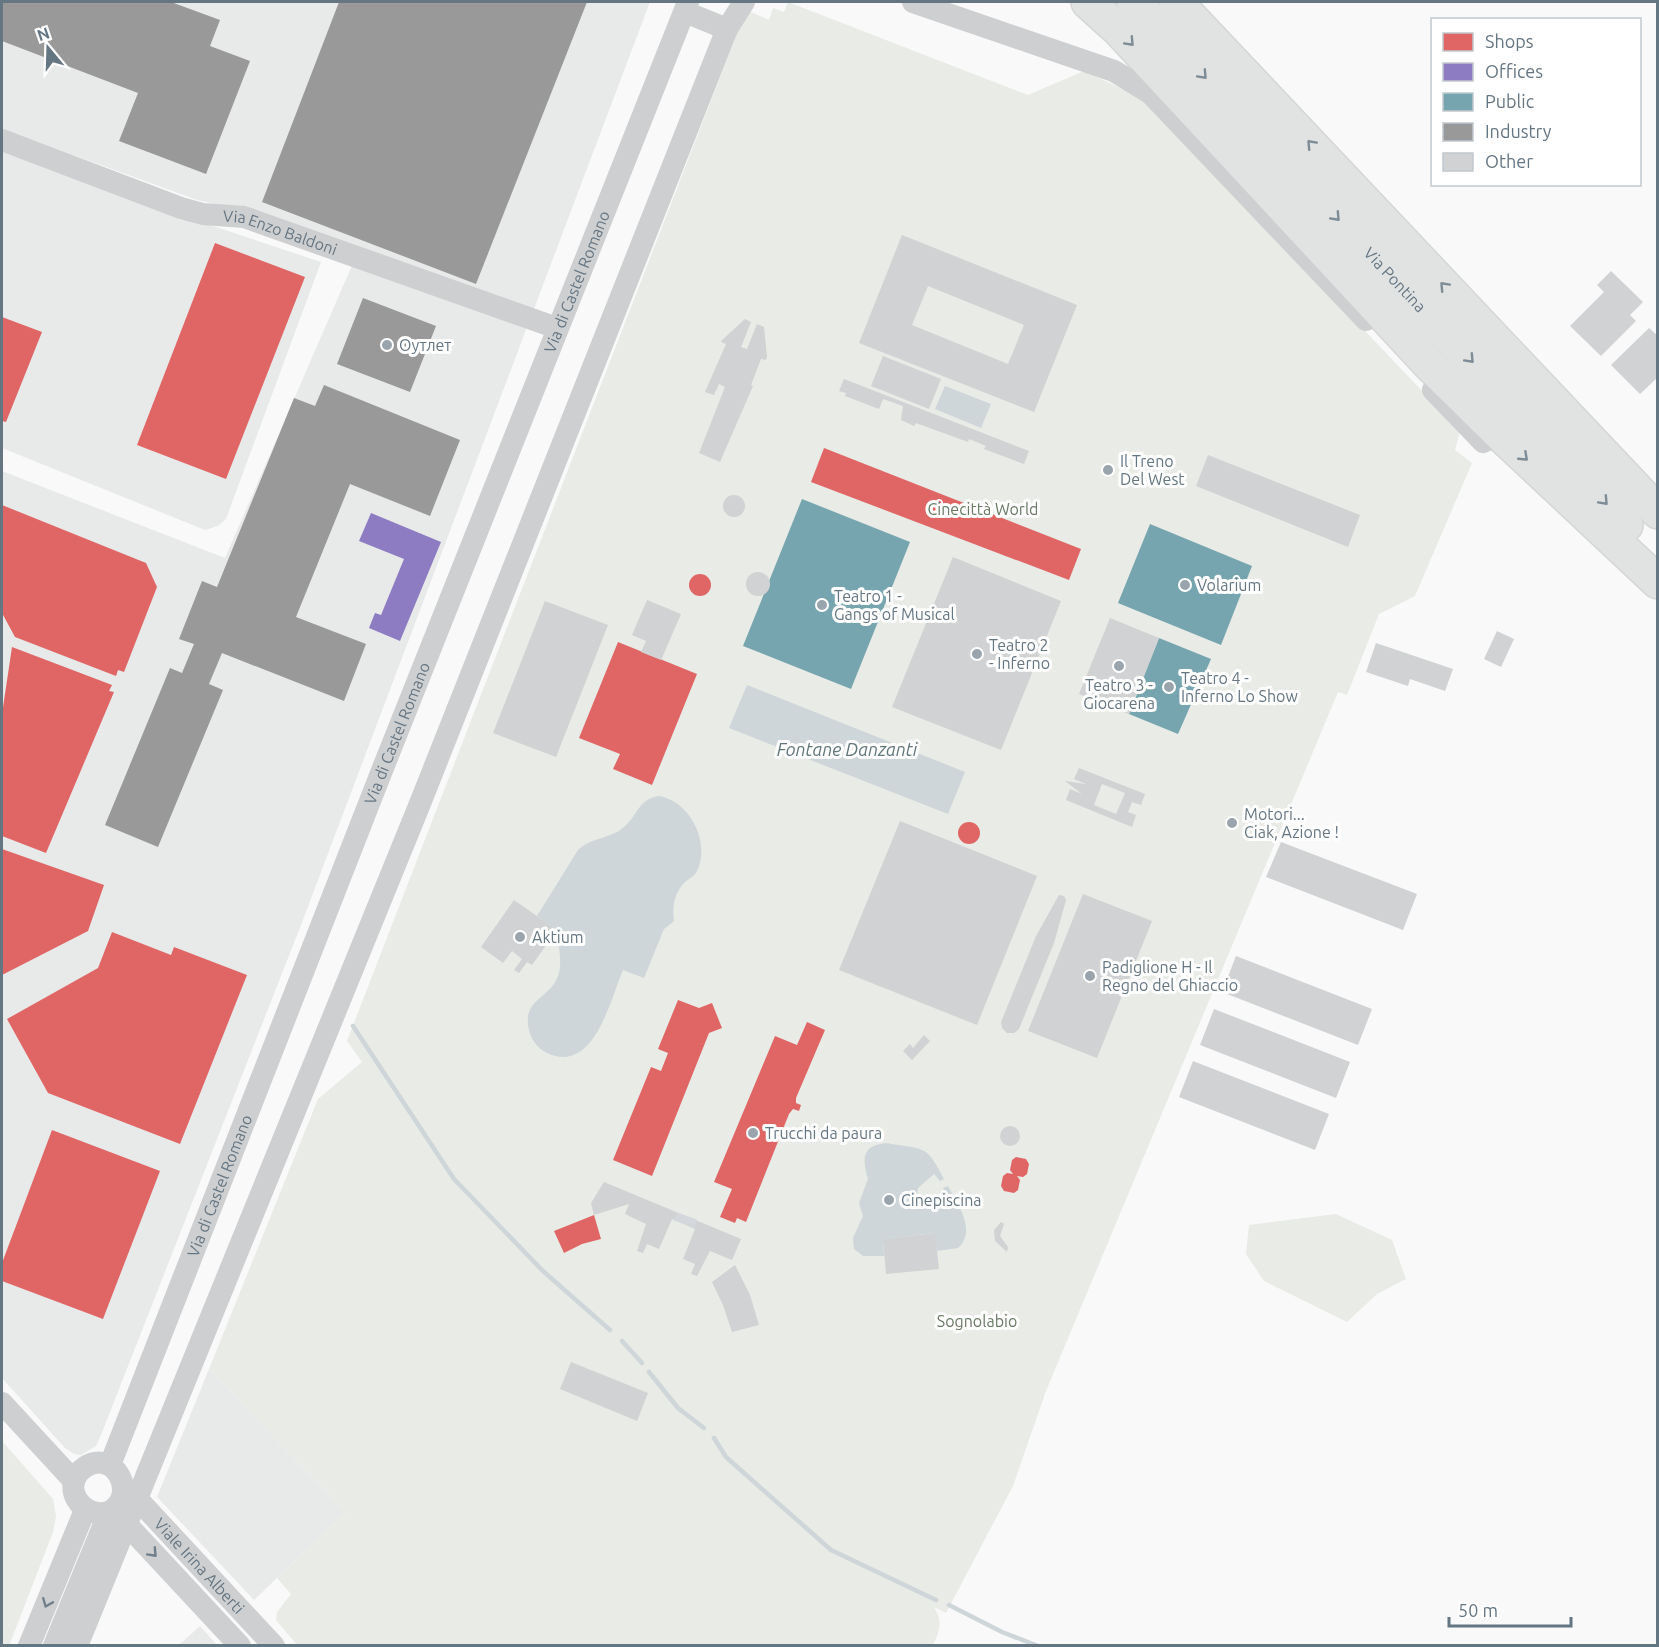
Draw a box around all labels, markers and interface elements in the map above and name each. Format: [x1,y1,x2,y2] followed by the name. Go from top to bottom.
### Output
[18,18,78,78] north arrow
[1431,18,1641,186] legend
[35,23,52,44] text: N
[1485,31,1534,51] text: Shops
[1123,35,1134,46] one-way arrow
[1485,61,1543,81] text: Offices
[1196,68,1207,78] one-way arrow
[1485,91,1534,111] text: Public
[1485,121,1552,141] text: Industry
[1307,141,1318,152] one-way arrow
[1485,151,1533,171] text: Other
[222,206,340,258] street label: Via Enzo Baldoni
[540,208,613,355] street label: Via di Castel Romano
[1329,209,1340,220] one-way arrow
[1360,243,1430,316] street label: Via Pontina
[1441,283,1452,294] one-way arrow
[399,336,451,354] place label: Оутлет
[380,338,394,352] marker: Оутлет
[1463,352,1474,362] one-way arrow
[1517,450,1528,461] one-way arrow
[1120,452,1185,488] place label: Il Treno Del West
[1101,463,1115,477] marker: Il Treno Del West
[1596,493,1607,504] one-way arrow
[928,500,1038,518] park label: Cinecittà World
[1197,576,1261,594] place label: Volarium
[1178,578,1192,592] marker: Volarium
[834,587,955,623] place label: Teatro 1 - Gangs of Musical
[815,598,829,612] marker: Teatro 1 - Gangs of Musical
[989,636,1050,672] place label: Teatro 2 - Inferno
[970,647,984,661] marker: Teatro 2 - Inferno
[1112,659,1126,673] marker: Teatro 3 - Giocarena
[361,660,433,807] street label: Via di Castel Romano
[1181,669,1298,705] place label: Teatro 4 - Inferno Lo Show
[1083,676,1155,712] place label: Teatro 3 - Giocarena
[1162,680,1176,694] marker: Teatro 4 - Inferno Lo Show
[777,739,918,759] water label: Fontane Danzanti
[1244,805,1339,841] place label: Motori... Ciak, Azione !
[1225,816,1239,830] marker: Motori... Ciak, Azione !
[532,928,584,946] place label: Aktium
[513,930,527,944] marker: Aktium
[1102,958,1238,994] place label: Padiglione H - Il Regno del Ghiaccio
[1083,969,1097,983] marker: Padiglione H - Il Regno del Ghiaccio
[183,1112,255,1259] street label: Via di Castel Romano
[765,1124,882,1142] place label: Trucchi da paura
[746,1126,760,1140] marker: Trucchi da paura
[901,1191,982,1209] place label: Cinepiscina
[882,1193,896,1207] marker: Cinepiscina
[937,1312,1017,1330] park label: Sognolabio
[151,1514,248,1617] street label: Viale Irina Alberti
[145,1545,156,1556] one-way arrow
[1449,1590,1570,1628] scale bar
[42,1597,54,1608] one-way arrow
[1458,1600,1498,1620] text: 50 m

